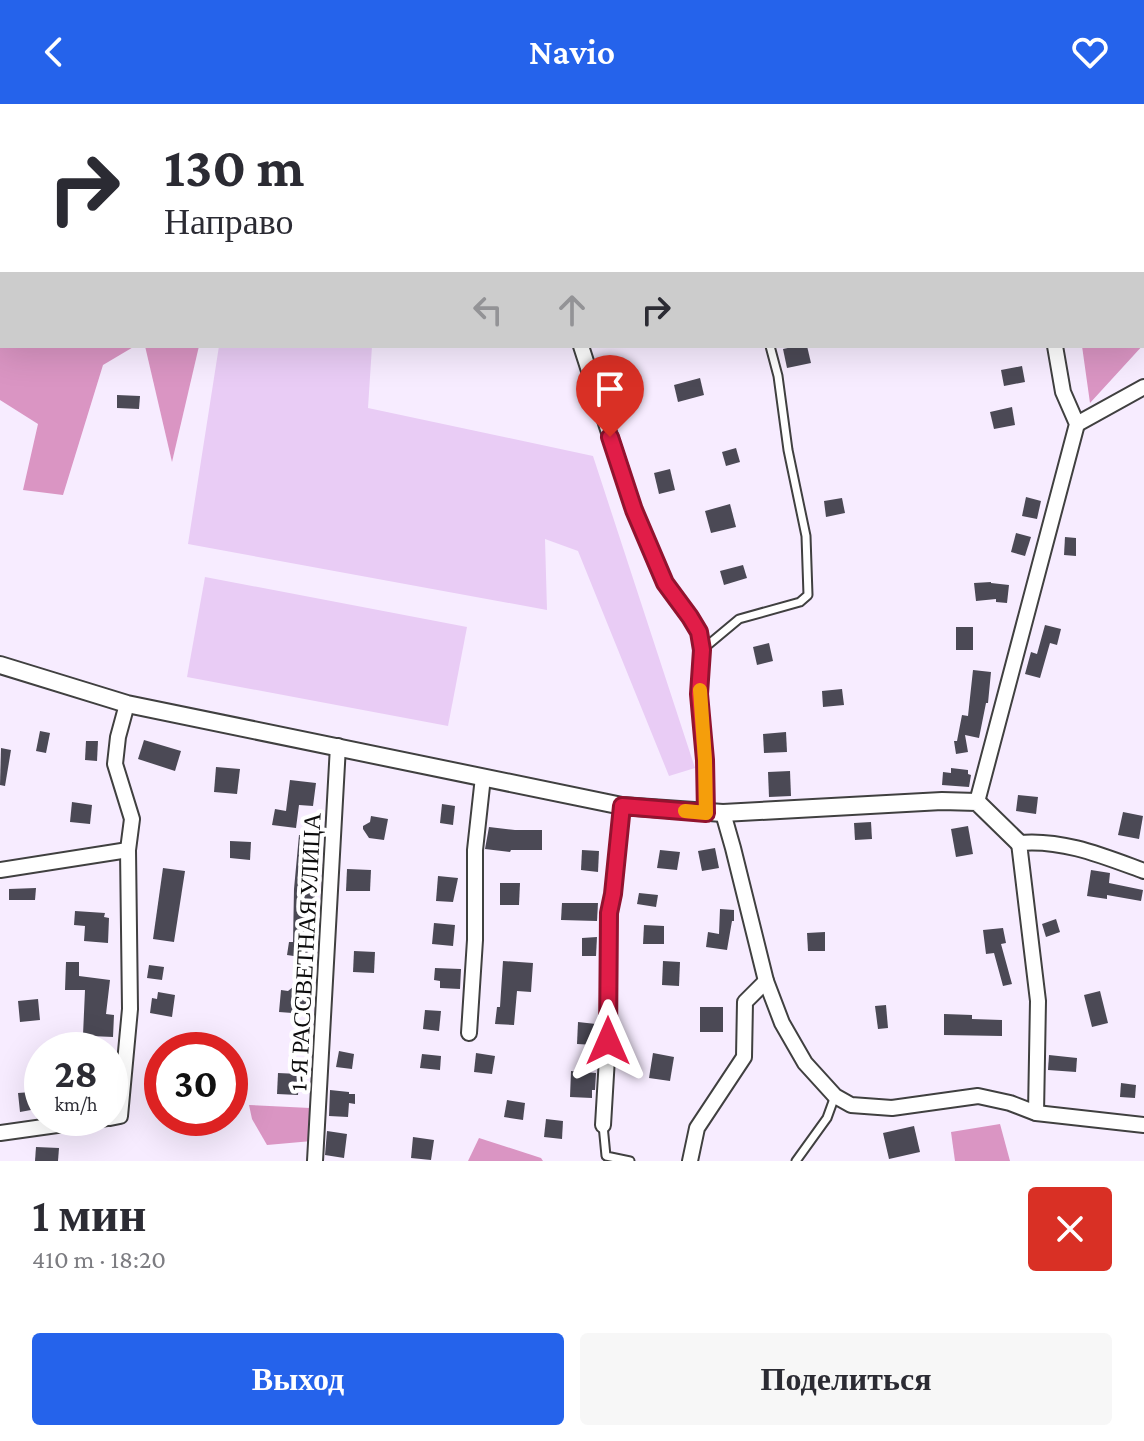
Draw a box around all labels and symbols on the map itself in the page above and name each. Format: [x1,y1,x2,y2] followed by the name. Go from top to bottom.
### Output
[576,355,644,437] pin
[284,811,326,1092] street label: 1-Я РАССВЕТНАЯ УЛИЦА
[566,999,650,1083] position arrow
[144,1032,248,1136] speed limit sign: 30

